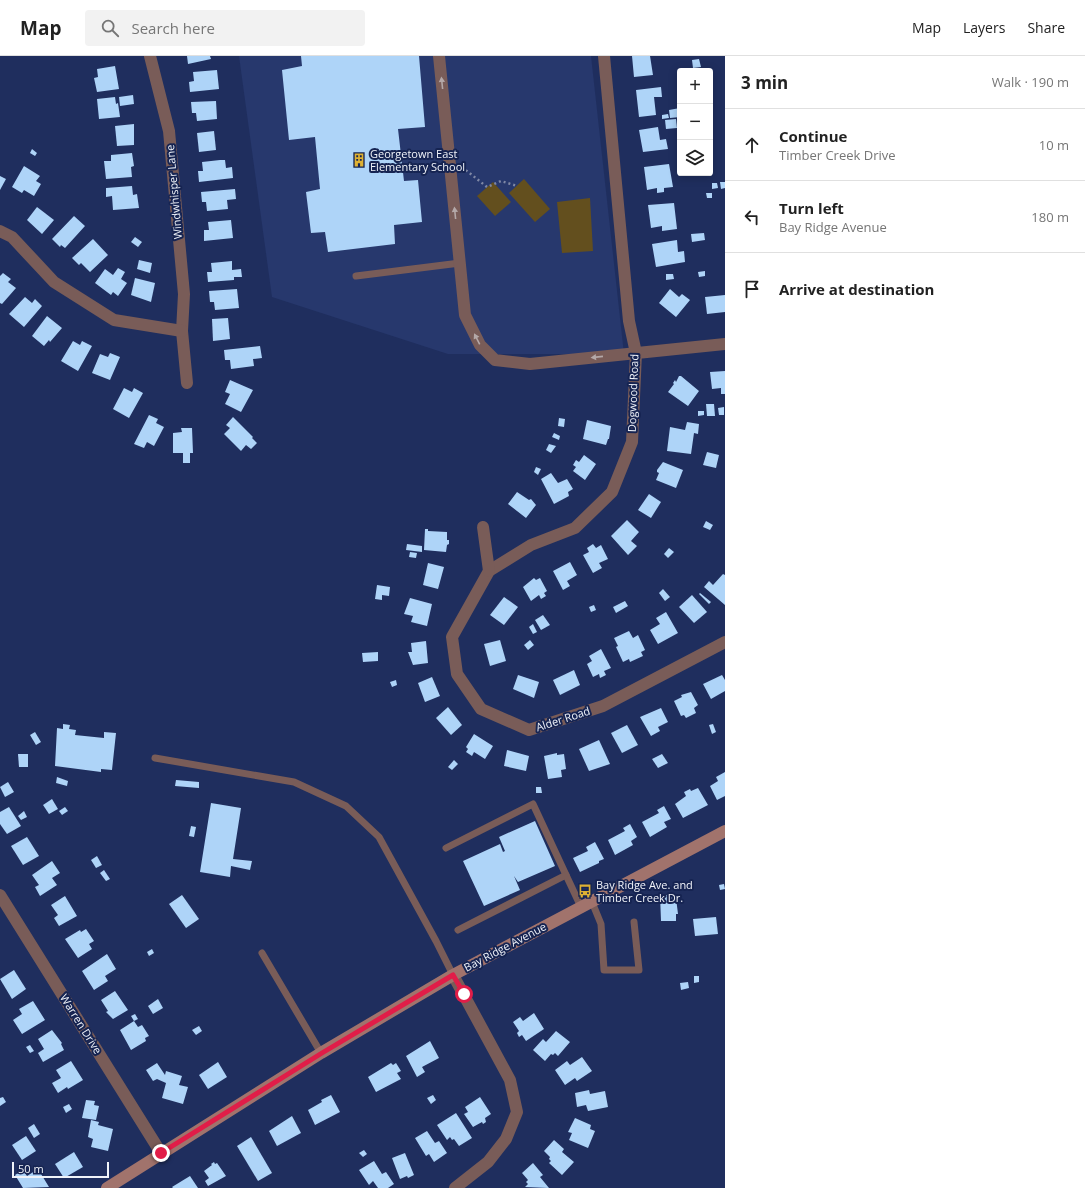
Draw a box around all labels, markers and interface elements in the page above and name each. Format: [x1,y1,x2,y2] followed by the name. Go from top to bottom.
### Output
[85,10,365,46] search box
[20,15,61,41] text: Map
[99,17,121,39] icon: search
[131,18,215,38] text: Search here
[912,18,941,37] text: Map
[963,18,1005,37] text: Layers
[1027,18,1065,37] text: Share
[677,68,713,176] map controls
[677,68,713,104] button: +
[741,71,788,94] text: 3 min
[992,73,1069,91] text: Walk · 190 m
[438,77,445,89] one-way arrow
[677,104,713,140] button: −
[779,126,847,146] text: Continue
[741,134,763,156] icon: ahead
[1039,136,1069,154] text: 10 m
[677,140,713,176] button: layers
[162,144,185,240] street label: Windwhisper Lane
[370,146,465,174] place label: Georgetown East Elementary School
[779,146,896,164] text: Timber Creek Drive
[351,152,367,168] building icon: Georgetown East Elementary School
[779,198,844,218] text: Turn left
[741,206,763,228] icon: left
[451,207,458,219] one-way arrow
[1031,208,1069,226] text: 180 m
[779,218,887,236] text: Bay Ridge Avenue
[741,278,763,300] icon: arrive
[779,279,934,299] text: Arrive at destination
[474,333,480,345] one-way arrow
[591,353,603,360] one-way arrow
[624,354,641,432] street label: Dogwood Road
[534,703,592,734] street label: Alder Road
[596,877,693,905] place label: Bay Ridge Ave. and Timber Creek Dr.
[577,883,593,899] bus stop icon: Bay Ridge Ave. and Timber Creek Dr.
[461,919,549,975] street label: Bay Ridge Avenue
[455,985,473,1003] route start
[57,991,106,1057] street label: Warren Drive
[152,1144,170,1162] route end
[12,1160,109,1179] scale bar
[18,1161,44,1176] text: 50 m

